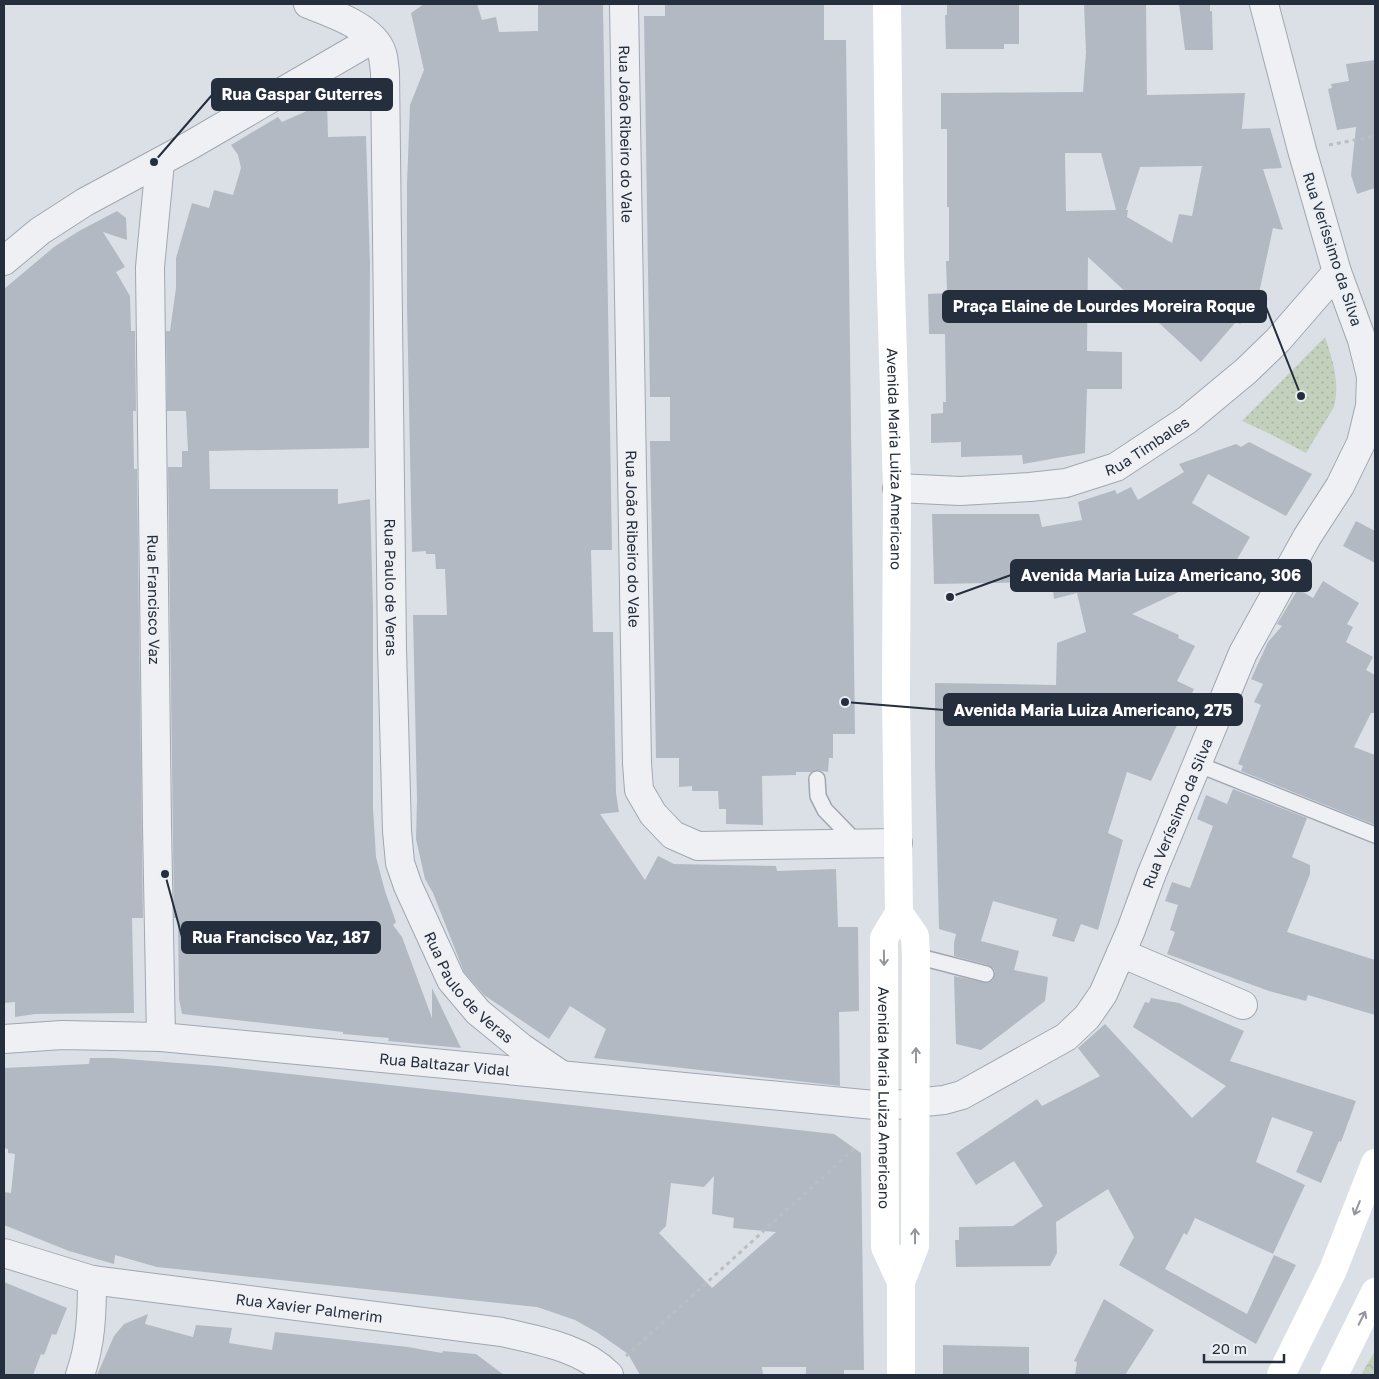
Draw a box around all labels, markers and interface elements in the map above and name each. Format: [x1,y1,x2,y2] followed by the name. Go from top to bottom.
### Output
[616,45,637,223] street label: Rua João Ribeiro do Vale
[212,79,392,110] callout: Rua Gaspar Guterres
[222,84,382,104] text: Rua Gaspar Guterres
[1300,170,1366,328] street label: Rua Veríssimo da Silva
[943,291,1266,322] callout: Praça Elaine de Lourdes Moreira Roque
[953,296,1255,316] text: Praça Elaine de Lourdes Moreira Roque
[884,347,906,570] street label: Avenida Maria Luiza Americano
[1102,412,1192,479] street label: Rua Timbales
[623,450,644,628] street label: Rua João Ribeiro do Vale
[381,518,401,656] street label: Rua Paulo de Veras
[144,534,164,665] street label: Rua Francisco Vaz
[1011,560,1311,591] callout: Avenida Maria Luiza Americano, 306
[1021,565,1301,585] text: Avenida Maria Luiza Americano, 306
[944,694,1242,725] callout: Avenida Maria Luiza Americano, 275
[954,700,1232,720] text: Avenida Maria Luiza Americano, 275
[1138,735,1216,891] street label: Rua Veríssimo da Silva
[182,922,380,953] callout: Rua Francisco Vaz, 187
[192,927,370,947] text: Rua Francisco Vaz, 187
[421,929,517,1046] street label: Rua Paulo de Veras
[879,949,889,965] one-way arrow
[875,986,894,1209] street label: Avenida Maria Luiza Americano
[911,1047,921,1064] one-way arrow
[378,1049,511,1079] street label: Rua Baltazar Vidal
[1352,1200,1362,1215] one-way arrow
[910,1228,920,1244] one-way arrow
[235,1289,384,1326] street label: Rua Xavier Palmerim
[1358,1311,1367,1326] one-way arrow
[1204,1332,1284,1364] scale bar
[1212,1339,1247,1357] text: 20 m

